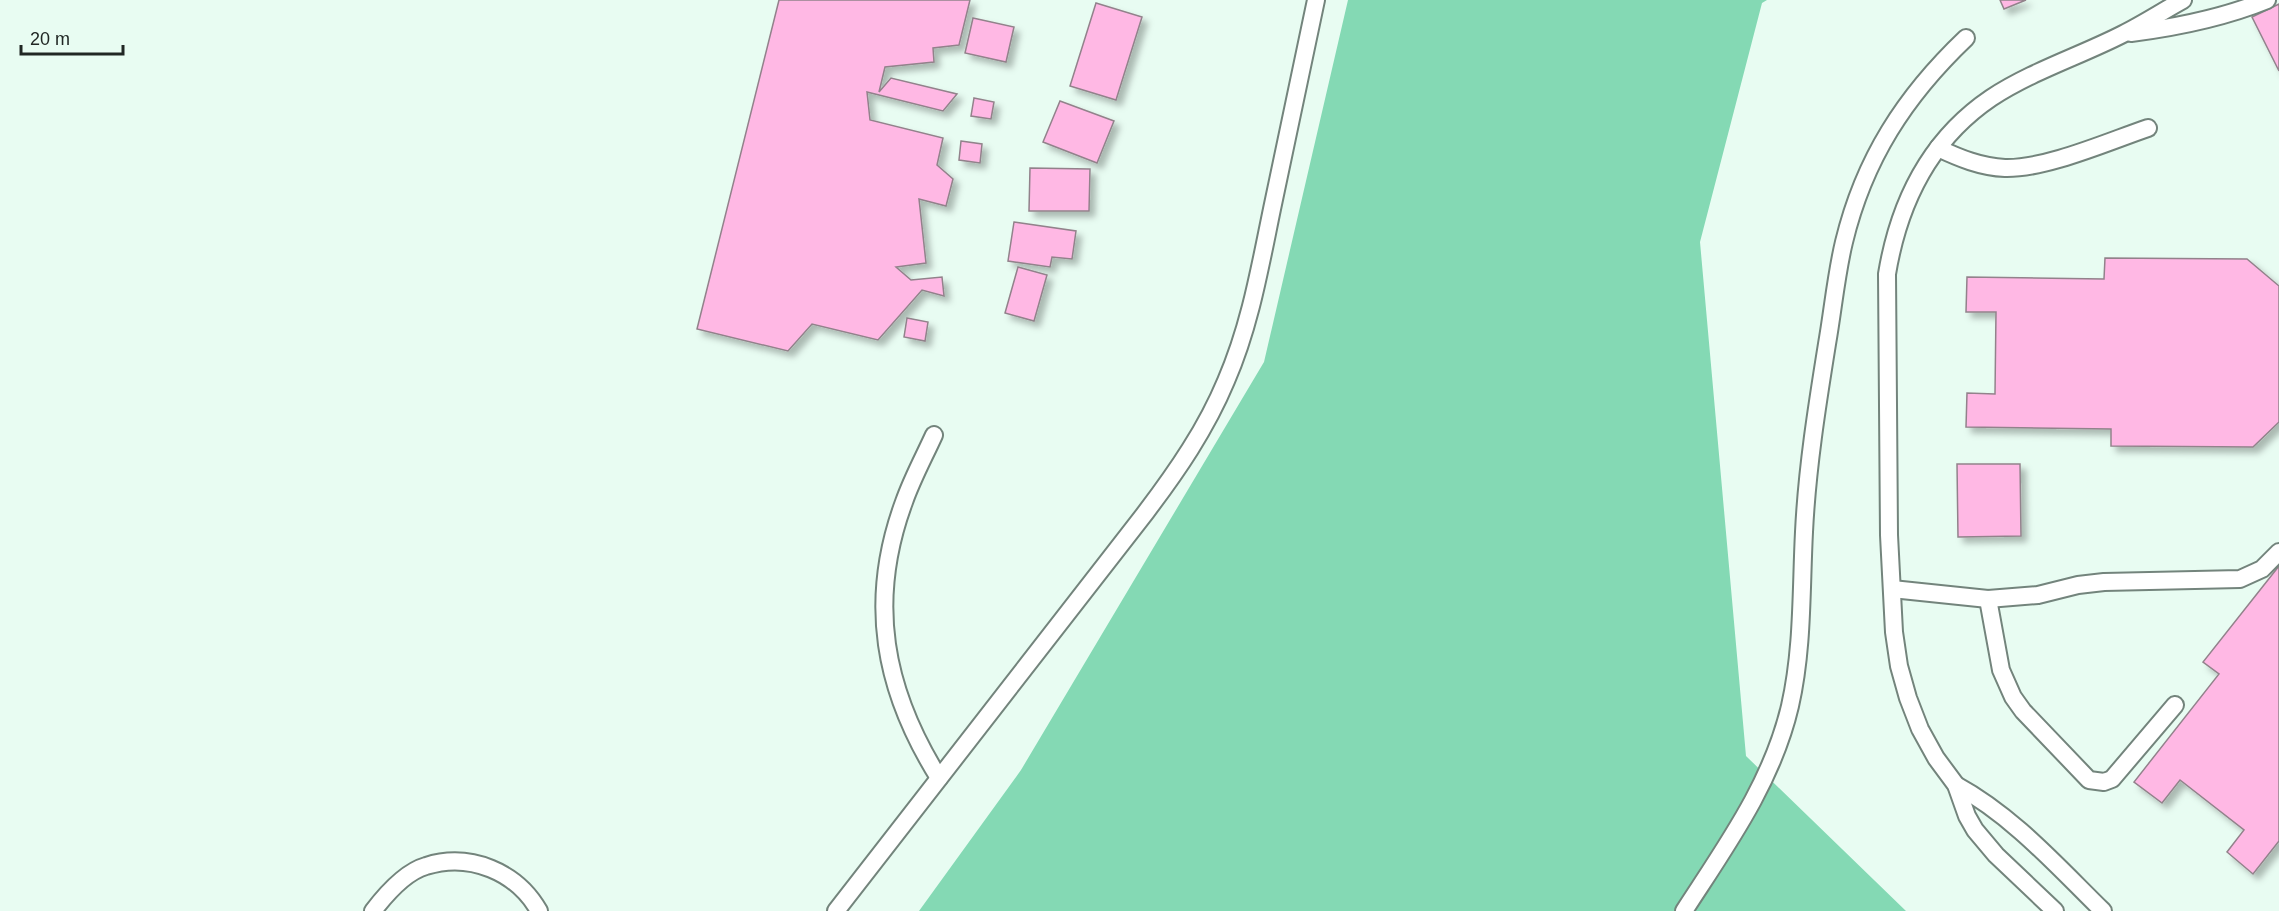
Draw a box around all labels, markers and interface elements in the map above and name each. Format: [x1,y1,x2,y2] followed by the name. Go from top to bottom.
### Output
[21,18,123,56] scale bar
[30,29,70,49] text: 20 m

